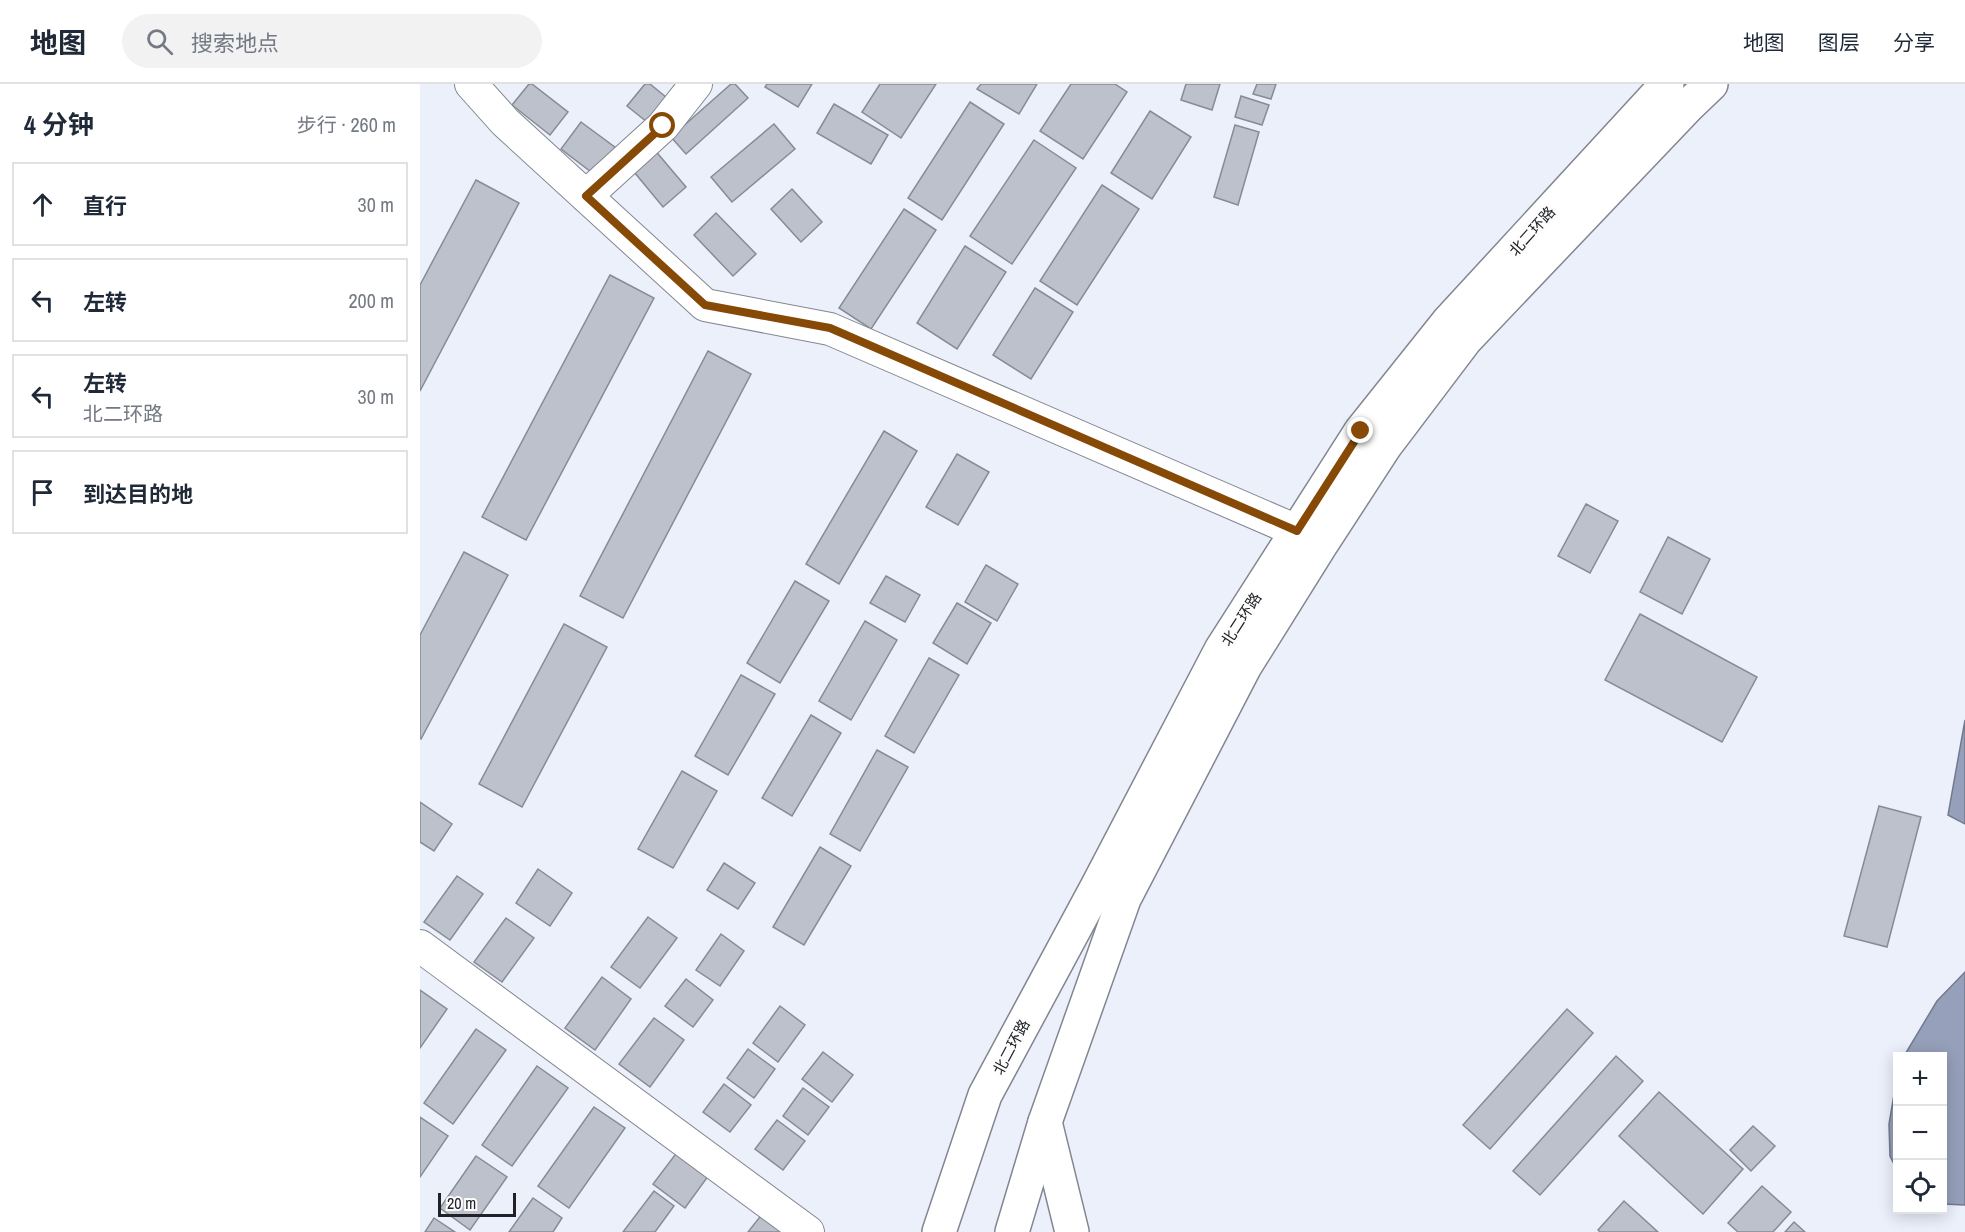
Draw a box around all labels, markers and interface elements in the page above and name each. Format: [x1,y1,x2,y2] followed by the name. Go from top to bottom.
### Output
[122,14,542,68] search box
[30,24,86,62] text: 地图
[143,25,176,58] icon: search
[191,28,279,58] text: 搜索地点
[1743,28,1785,57] text: 地图
[1818,28,1860,57] text: 图层
[1893,28,1935,57] text: 分享
[24,107,94,142] text: 4 分钟
[297,111,396,138] text: 步行 · 260 m
[649,112,675,138] route start
[26,188,59,221] icon: ahead
[83,191,127,221] text: 直行
[358,191,394,218] text: 30 m
[1504,202,1560,260] street label: 北二环路
[26,284,59,317] icon: left
[83,287,127,317] text: 左转
[348,287,394,314] text: 200 m
[83,368,127,398] text: 左转
[26,380,59,413] icon: left
[358,383,394,410] text: 30 m
[83,400,163,427] text: 北二环路
[1347,417,1373,443] route end
[26,476,59,509] icon: arrive
[83,479,193,509] text: 到达目的地
[1216,588,1266,650] street label: 北二环路
[988,1016,1034,1078] street label: 北二环路
[1893,1052,1947,1214] map controls
[1893,1052,1947,1106] button: +
[1893,1106,1947,1160] button: −
[1893,1160,1947,1214] button: locate
[438,1190,516,1218] scale bar
[447,1192,476,1214] text: 20 m

